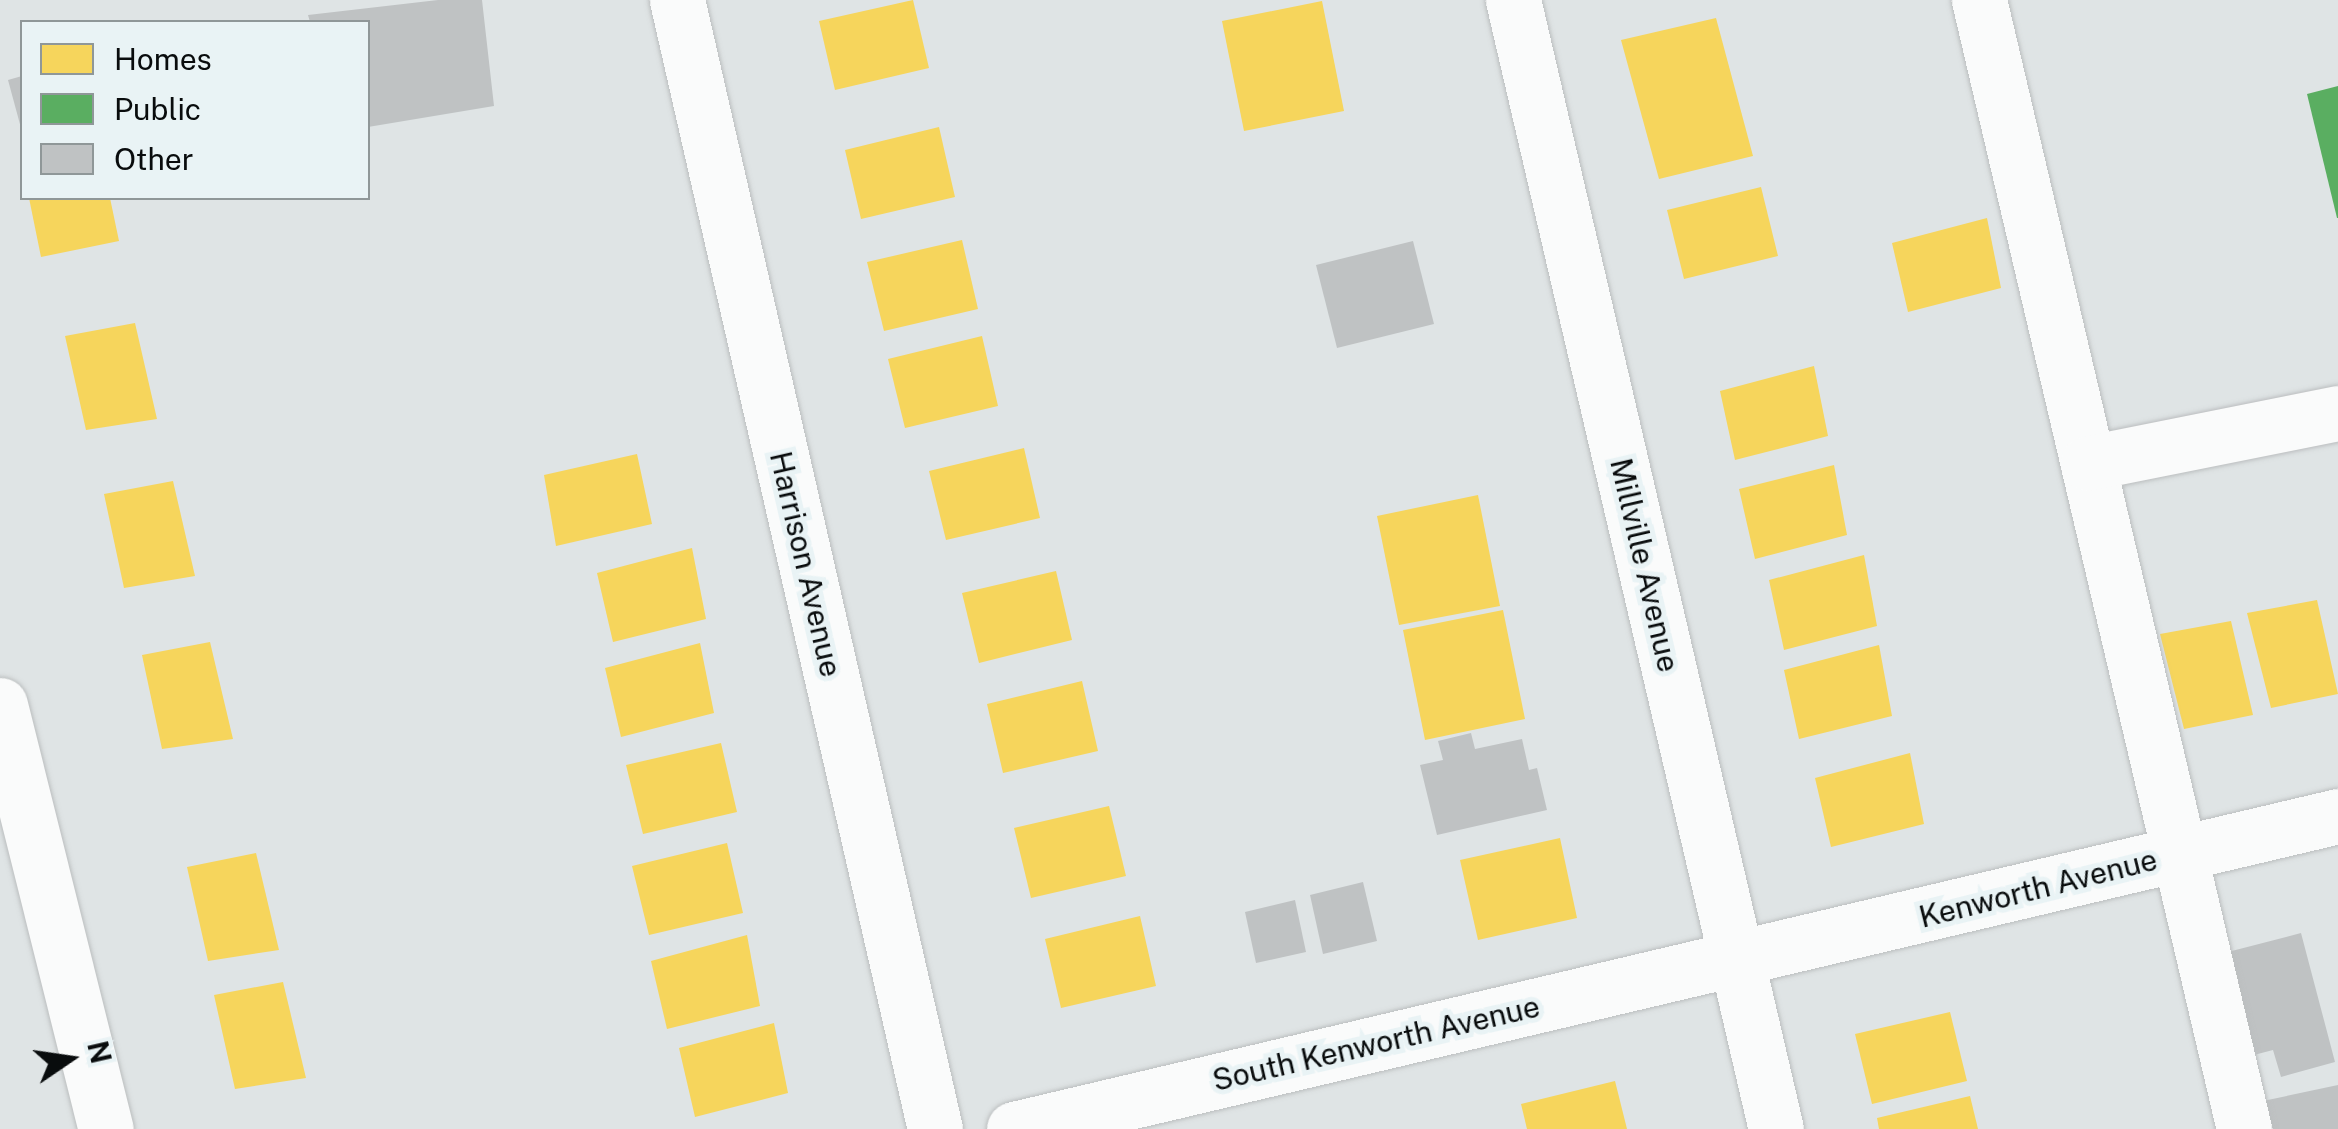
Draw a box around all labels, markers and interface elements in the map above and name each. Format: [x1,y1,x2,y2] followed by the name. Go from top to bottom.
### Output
[20,20,370,200] legend
[114,41,212,77] text: Homes
[114,91,201,127] text: Public
[114,141,194,177] text: Other
[763,448,849,680] street label: Harrison Avenue
[1603,455,1687,675] street label: Millville Avenue
[1915,841,2161,935] street label: Kenworth Avenue
[1209,988,1543,1098] street label: South Kenworth Avenue
[20,1009,120,1109] north arrow
[81,1038,118,1067] text: N

